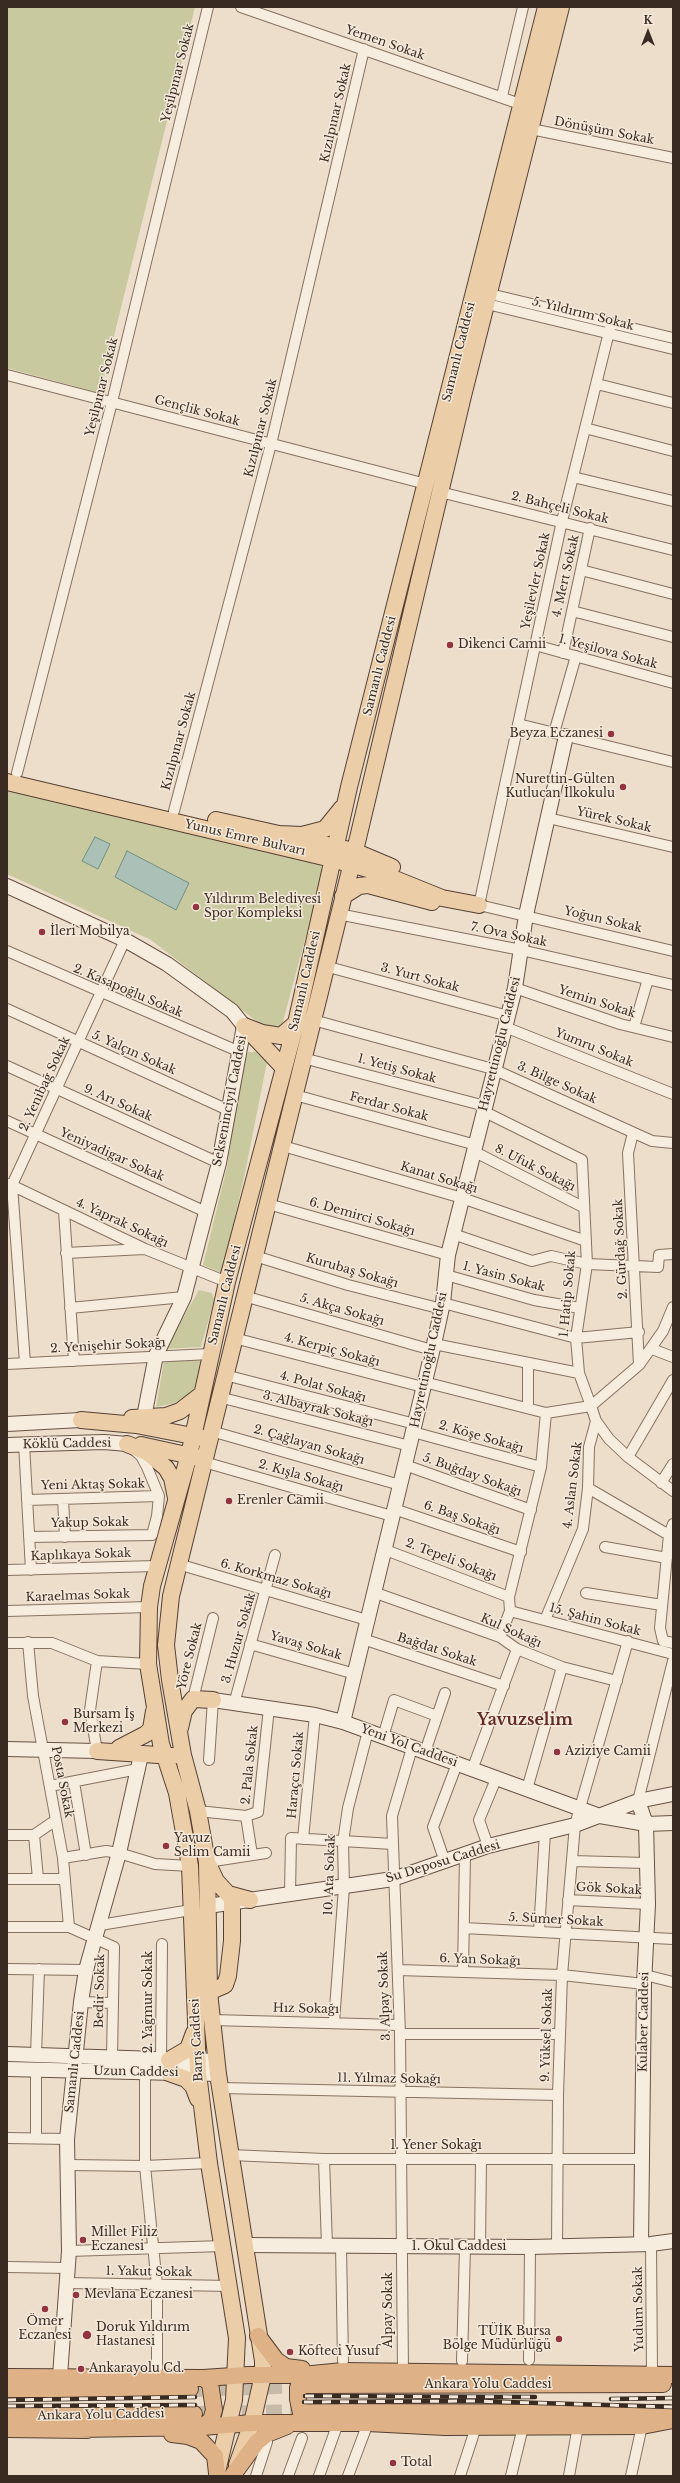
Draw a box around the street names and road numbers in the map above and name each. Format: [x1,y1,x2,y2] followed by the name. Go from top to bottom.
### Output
[159,22,197,124] street label: Yeşilpınar Sokak
[343,23,427,63] street label: Yemen Sokak
[318,62,354,164] street label: Kızılpınar Sokak
[553,114,655,148] street label: Dönüşüm Sokak
[530,294,636,334] street label: 5. Yıldırım Sokak
[440,301,478,403] street label: Samanlı Caddesi
[83,336,121,438] street label: Yeşilpınar Sokak
[242,377,280,479] street label: Kızılpınar Sokak
[153,393,241,429] street label: Gençlik Sokak
[510,489,610,527] street label: 2. Bahçeli Sokak
[519,531,553,631] street label: Yeşilevler Sokak
[550,533,582,619] street label: 4. Mert Sokak
[361,615,399,717] street label: Samanlı Caddesi
[557,632,659,672] street label: 1. Yeşilova Sokak
[159,690,199,792] street label: Kızılpınar Sokak
[575,804,653,836] street label: Yürek Sokak
[183,817,307,859] street label: Yunus Emre Bulvarı
[563,904,643,936] street label: Yoğun Sokak
[470,920,548,950] street label: 7. Ova Sokak
[286,929,324,1033] street label: Samanlı Caddesi
[71,961,185,1021] street label: 2. Kasapoğlu Sokak
[379,961,461,995] street label: 3. Yurt Sokak
[476,975,524,1113] street label: Hayrettinoğlu Caddesi
[557,983,637,1021] street label: Yemin Sokak
[553,1026,635,1070] street label: Yumru Sokak
[90,1028,178,1078] street label: 5. Yalçın Sokak
[17,1034,73,1134] street label: 2. Yenibağ Sokak
[210,1034,250,1168] street label: Sekseninciyıl Caddesi
[356,1052,438,1086] street label: 1. Yetiş Sokak
[515,1059,599,1107] street label: 3. Bilge Sokak
[81,1081,155,1125] street label: 9. Arı Sokak
[348,1090,430,1124] street label: Ferdar Sokak
[57,1125,167,1185] street label: Yeniyadigar Sokak
[492,1141,578,1195] street label: 8. Ufuk Sokağı
[399,1159,479,1197] street label: Kanat Sokağı
[74,1195,170,1251] street label: 4. Yaprak Sokağı
[308,1195,416,1239] street label: 6. Demirci Sokağı
[611,1198,631,1300] street label: 2. Gürdağ Sokak
[206,1244,244,1346] street label: Samanlı Caddesi
[557,1250,579,1338] street label: 1. Hatip Sokak
[304,1251,400,1291] street label: Kurubaş Sokağı
[461,1259,547,1295] street label: 1. Yasin Sokak
[298,1291,386,1329] street label: 5. Akça Sokağı
[408,1291,450,1429] street label: Hayrettinoğlu Caddesi
[283,1330,381,1370] street label: 4. Kerpiç Sokağı
[50,1336,166,1356] street label: 2. Yenişehir Sokağı
[278,1369,368,1405] street label: 4. Polat Sokağı
[261,1388,375,1430] street label: 3. Albayrak Sokağı
[437,1418,525,1456] street label: 2. Köşe Sokağı
[252,1422,366,1468] street label: 2. Çağlayan Sokağı
[23,1436,111,1452] street label: Köklü Caddesi
[561,1441,585,1529] street label: 4. Aslan Sokak
[421,1450,523,1500] street label: 5. Buğday Sokağı
[257,1457,345,1495] street label: 2. Kışla Sokağı
[41,1477,145,1493] street label: Yeni Aktaş Sokak
[422,1498,502,1538] street label: 6. Baş Sokağı
[51,1515,129,1531] street label: Yakup Sokak
[403,1536,499,1584] street label: 2. Tepeli Sokağı
[30,1546,132,1564] street label: Kaplıkaya Sokak
[219,1556,333,1602] street label: 6. Korkmaz Sokağı
[25,1587,131,1605] street label: Karaelmas Sokak
[219,1591,259,1685] street label: 3. Huzur Sokak
[548,1601,642,1639] street label: 15. Şahin Sokak
[478,1611,544,1651] street label: Kul Sokağı
[175,1621,205,1691] street label: Yöre Sokak
[269,1629,343,1663] street label: Yavaş Sokak
[395,1630,479,1670] street label: Bağdat Sokak
[359,1722,459,1770] street label: Yeni Yol Caddesi
[239,1725,261,1805] street label: 2. Pala Sokak
[285,1731,307,1819] street label: Haraçcı Sokak
[48,1745,76,1819] street label: Posta Sokak
[321,1834,339,1916] street label: 10. Ata Sokak
[384,1838,502,1886] street label: Su Deposu Caddesi
[576,1880,642,1898] street label: Gök Sokak
[508,1910,604,1930] street label: 5. Sümer Sokak
[142,1951,156,2053] street label: 2. Yağmur Sokak
[376,1951,394,2041] street label: 3. Alpay Sokak
[439,1951,521,1969] street label: 6. Yan Sokağı
[92,1954,108,2028] street label: Bedir Sokak
[636,1972,652,2072] street label: Kulaber Caddesi
[538,1988,556,2082] street label: 9. Yüksel Sokak
[188,1998,206,2082] street label: Barış Caddesi
[273,2001,339,2017] street label: Hız Sokağı
[62,2010,88,2114] street label: Samanlı Caddesi
[93,2064,179,2080] street label: Uzun Caddesi
[337,2071,441,2087] street label: 11. Yılmaz Sokağı
[390,2139,482,2153] street label: 1. Yener Sokağı
[412,2240,506,2254] street label: 1. Okul Caddesi
[106,2264,192,2280] street label: 1. Yakut Sokak
[631,2266,647,2352] street label: Yudum Sokak
[382,2272,396,2348] street label: Alpay Sokak
[424,2378,552,2392] street label: Ankara Yolu Caddesi
[37,2407,165,2423] street label: Ankara Yolu Caddesi

